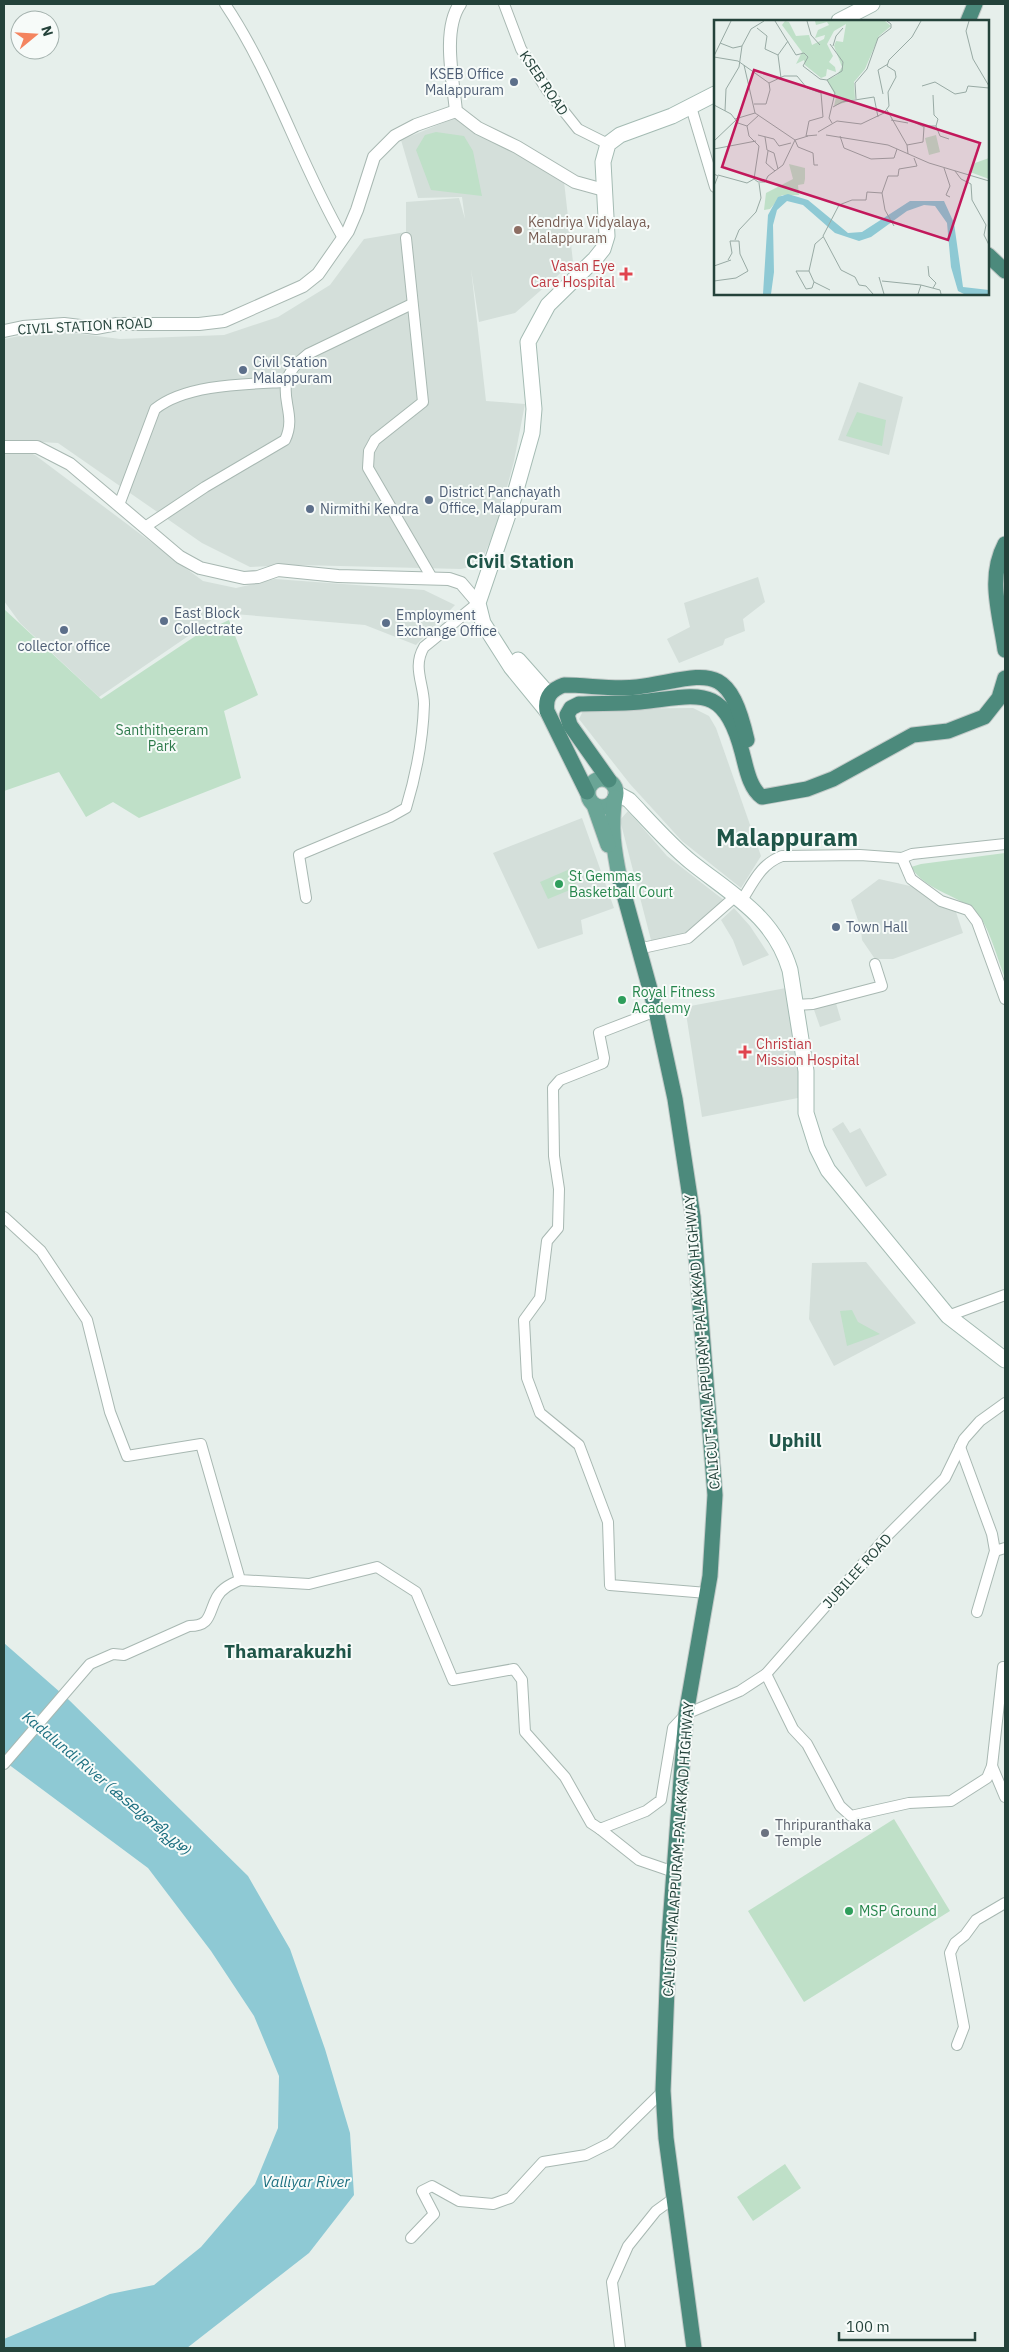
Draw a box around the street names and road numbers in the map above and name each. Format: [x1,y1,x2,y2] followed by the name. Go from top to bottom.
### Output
[516,47,572,119] street label: KSEB ROAD
[17,313,153,339] street label: CIVIL STATION ROAD
[680,1193,724,1490] street label: CALICUT-MALAPPURAM-PALAKKAD HIGHWAY
[819,1530,895,1612] street label: JUBILEE ROAD
[659,1700,697,1997] street label: CALICUT-MALAPPURAM-PALAKKAD HIGHWAY

